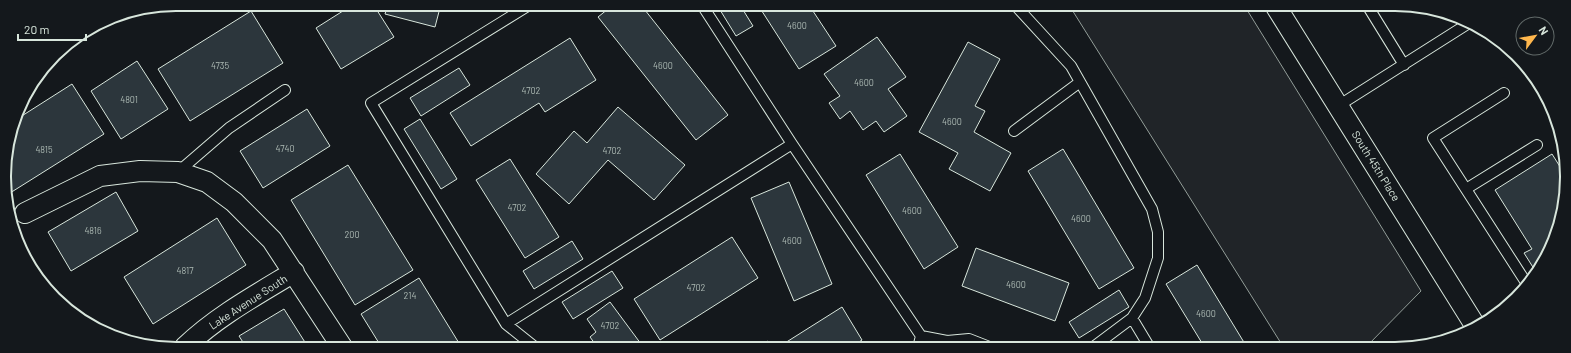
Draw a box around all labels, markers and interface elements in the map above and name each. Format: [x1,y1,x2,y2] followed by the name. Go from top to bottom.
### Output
[18,16,86,42] scale bar
[1515,16,1555,56] north arrow
[787,20,807,31] house number: 4600
[24,22,50,36] text: 20 m
[1536,24,1551,37] text: N
[211,60,229,71] house number: 4735
[653,60,673,71] house number: 4600
[854,77,874,88] house number: 4600
[522,85,541,96] house number: 4702
[120,94,138,105] house number: 4801
[942,116,962,127] house number: 4600
[1350,128,1403,203] street label: South 45th Place
[276,143,295,154] house number: 4740
[35,144,53,155] house number: 4815
[603,145,622,156] house number: 4702
[508,202,527,213] house number: 4702
[902,205,922,216] house number: 4600
[1071,213,1091,224] house number: 4600
[84,225,102,236] house number: 4816
[345,229,360,240] house number: 200
[782,235,802,246] house number: 4600
[177,265,194,276] house number: 4817
[206,271,289,332] street label: Lake Avenue South
[1006,279,1026,290] house number: 4600
[687,282,706,293] house number: 4702
[404,290,416,301] house number: 214
[1196,308,1216,319] house number: 4600
[601,320,620,331] house number: 4702

